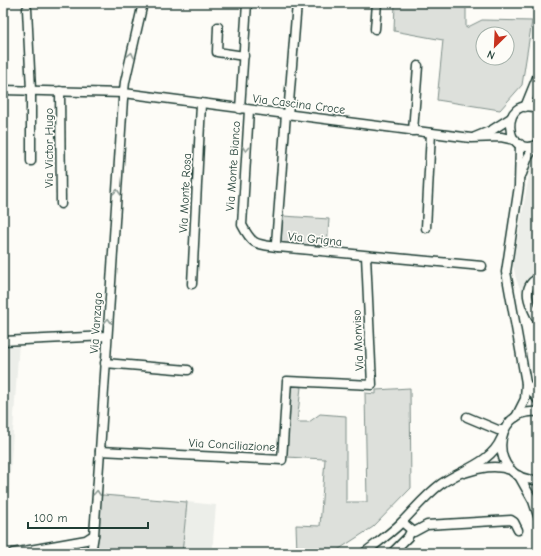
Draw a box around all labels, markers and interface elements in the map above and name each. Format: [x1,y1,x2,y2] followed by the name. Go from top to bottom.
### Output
[475,26,515,66] north arrow
[485,47,497,62] text: N
[127,52,135,58] one-way arrow
[252,91,346,117] street label: Via Cascina Croce
[42,108,56,188] street label: Via Victor Hugo
[223,120,243,212] street label: Via Monte Bianco
[241,146,250,152] one-way arrow
[176,153,194,233] street label: Via Monte Rosa
[112,189,121,195] one-way arrow
[287,229,343,249] street label: Via Grigna
[87,292,105,354] street label: Via Vanzago
[349,309,367,371] street label: Via Monviso
[103,318,112,324] one-way arrow
[188,436,276,454] street label: Via Conciliazione
[93,490,102,496] one-way arrow
[28,504,148,530] scale bar
[34,511,67,525] text: 100 m

